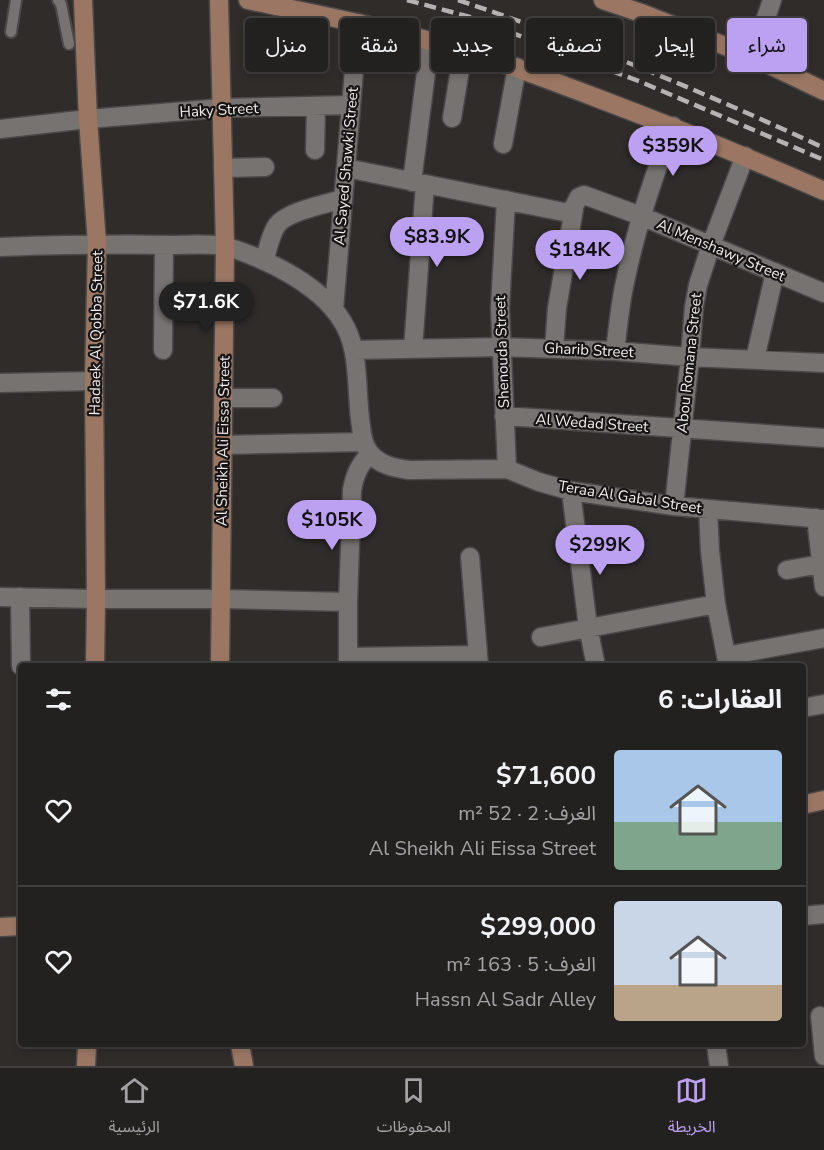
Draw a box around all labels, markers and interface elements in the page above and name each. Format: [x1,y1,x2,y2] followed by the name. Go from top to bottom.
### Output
[245,18,328,72] chip: منزل
[340,18,419,72] chip: شقة
[431,18,514,72] chip: جديد
[526,18,623,72] chip: تصفية
[635,18,715,72] chip: إيجار
[727,18,807,72] chip: شراء
[329,85,363,246] street label: Al Sayed Shawki Street
[179,98,260,122] street label: Haky Street
[631,126,715,177] pin: $359K
[642,132,704,159] text: $359K
[654,214,789,286] street label: Al Menshawy Street
[388,217,486,268] pin: $83.9K
[404,223,470,250] text: $83.9K
[538,230,622,281] pin: $184K
[549,236,611,263] text: $184K
[85,250,107,416] street label: Hadaek Al Qobba Street
[157,282,255,333] pin: $71.6K
[173,288,239,315] text: $71.6K
[672,291,706,434] street label: Abou Romana Street
[490,295,514,409] street label: Shenouda Street
[544,338,635,362] street label: Gharib Street
[212,355,234,526] street label: Al Sheikh Ali Eissa Street
[535,409,650,437] street label: Al Wedad Street
[557,476,704,518] street label: Teraa Al Gabal Street
[290,500,374,551] pin: $105K
[301,506,363,533] text: $105K
[558,525,642,576] pin: $299K
[569,531,631,558] text: $299K
[658,682,782,717] text: العقارات: 6
[42,683,75,716] icon: filters
[496,758,596,793] text: $71,600
[662,774,734,846] icon: home
[42,794,75,827] icon: heart
[458,800,596,827] text: الغرف: 2 · 52 m²
[369,835,596,862] text: Al Sheikh Ali Eissa Street
[480,909,596,944] text: $299,000
[662,925,734,997] icon: home
[42,945,75,978] icon: heart
[446,951,596,978] text: الغرف: 5 · 163 m²
[415,986,596,1013] text: Hassn Al Sadr Alley
[108,1074,160,1144] tab: الرئيسية
[377,1074,451,1144] tab: المحفوظات
[668,1074,716,1144] tab: الخريطة

